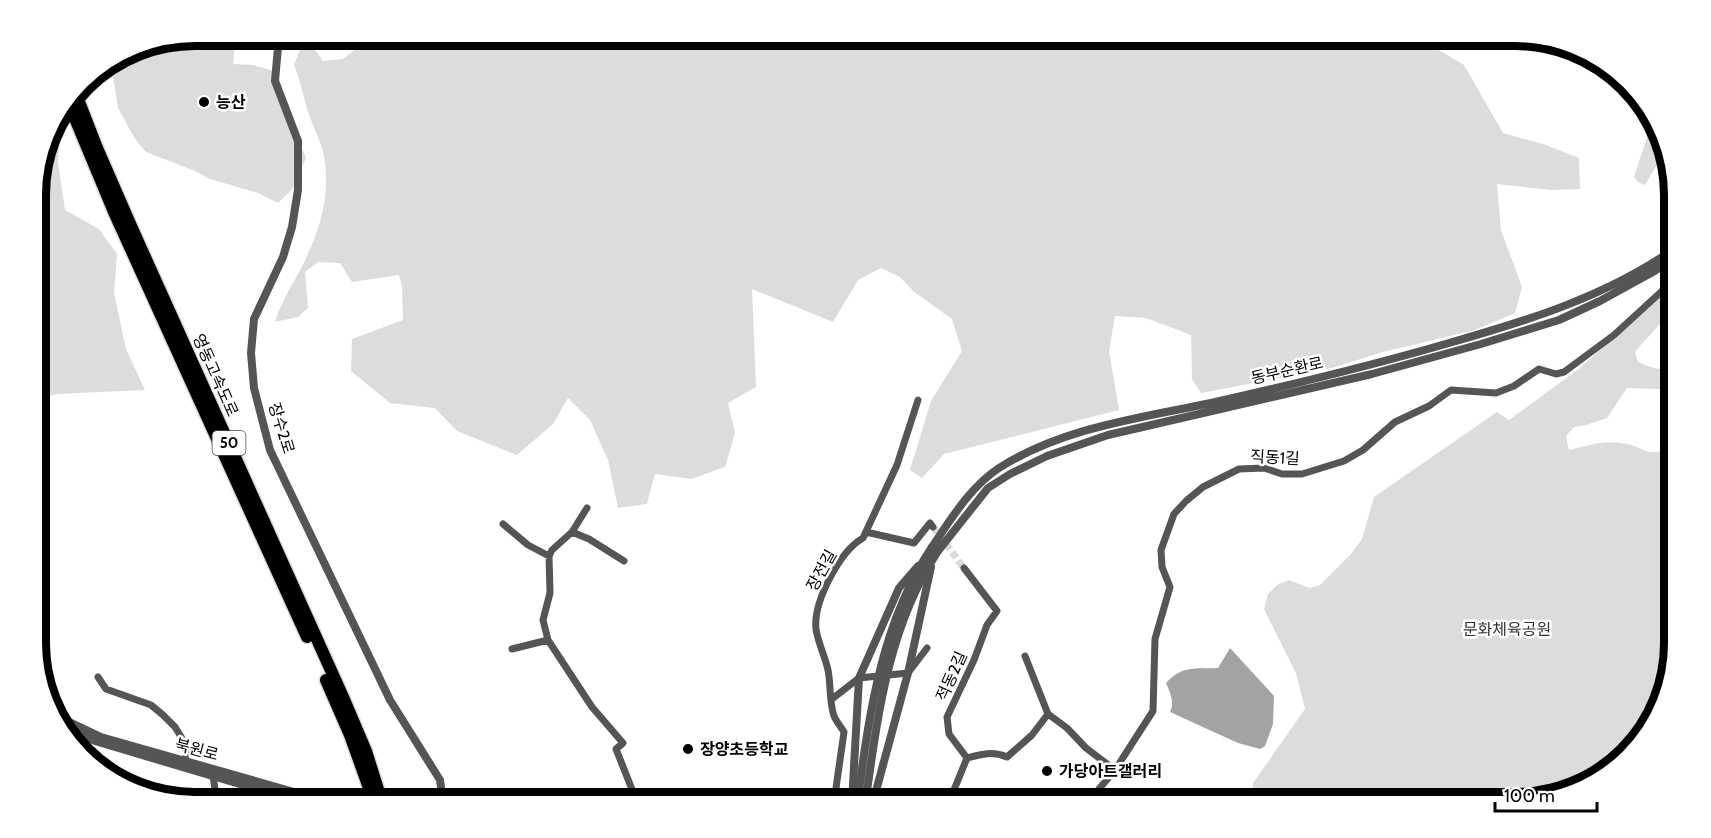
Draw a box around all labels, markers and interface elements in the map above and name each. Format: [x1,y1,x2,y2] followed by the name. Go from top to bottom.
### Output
[216,93,246,112] place label: 능산
[197,95,211,109] marker: 능산
[189,331,242,420] street label: 영동고속도로
[1249,353,1325,388] street label: 동부순환로
[265,400,298,456] street label: 장수2로
[212,431,246,455] road number: 50
[1250,447,1300,468] street label: 직동1길
[802,546,840,594] street label: 장전길
[1463,620,1551,639] park label: 문화체육공원
[932,648,971,704] street label: 적동2길
[173,735,221,764] street label: 북원로
[700,740,789,759] place label: 장양초등학교
[681,742,695,756] marker: 장양초등학교
[1059,762,1162,781] place label: 가당아트갤러리
[1040,764,1054,778] marker: 가당아트갤러리
[1495,775,1597,813] scale bar
[1504,785,1555,807] text: 100 m

